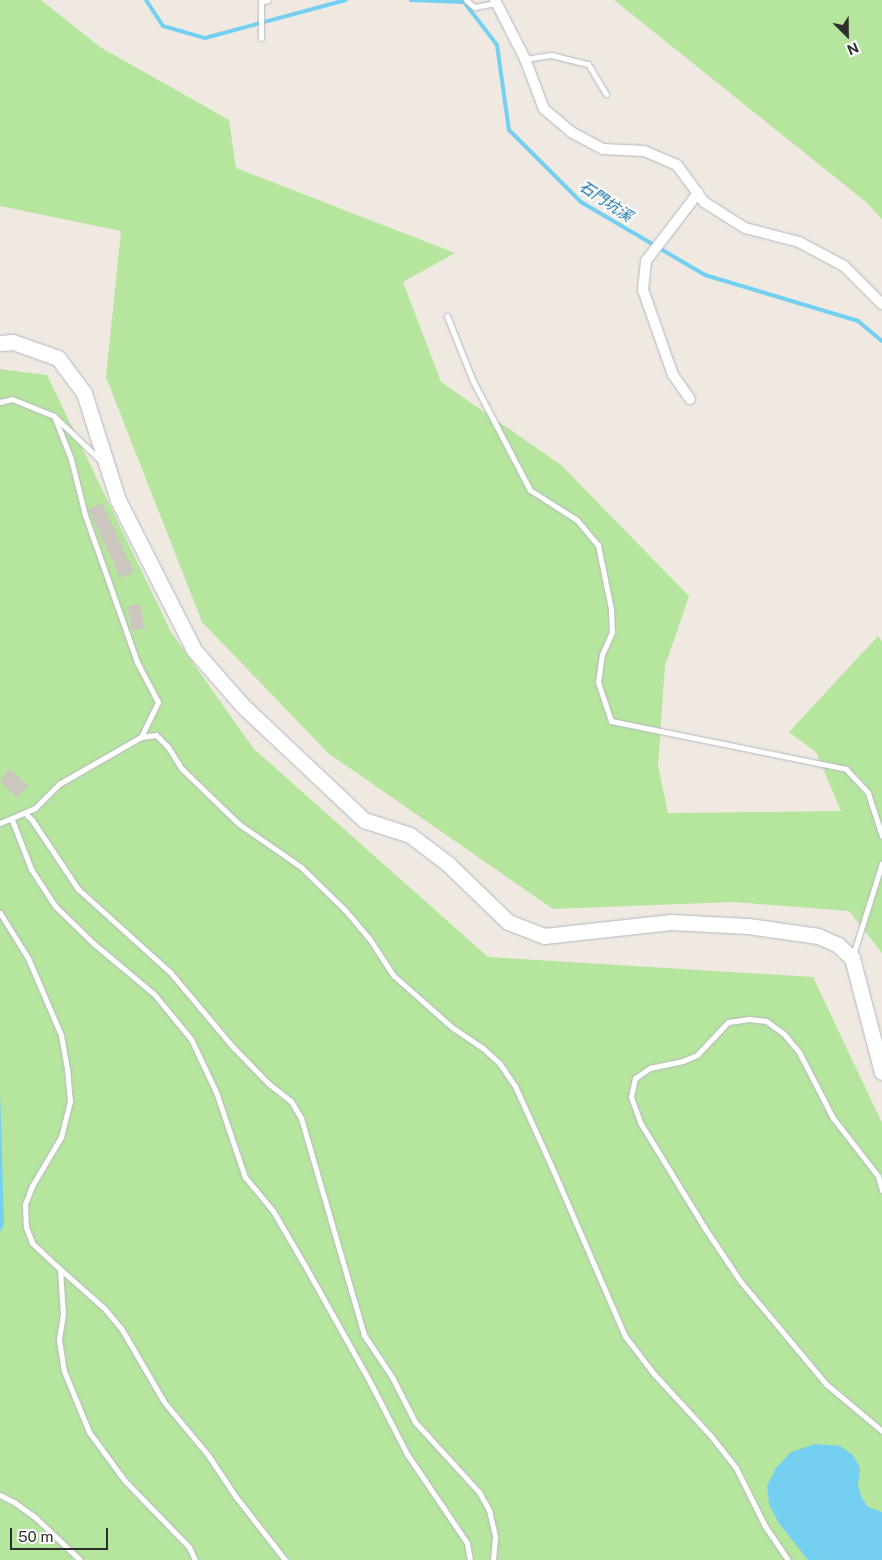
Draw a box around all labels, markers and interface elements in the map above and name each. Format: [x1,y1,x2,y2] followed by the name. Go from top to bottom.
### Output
[822,10,872,60] north arrow
[845,39,861,58] text: N
[576,177,636,225] water label: 石門坑溪
[12,1518,110,1550] scale bar
[18,1528,53,1545] text: 50 m

